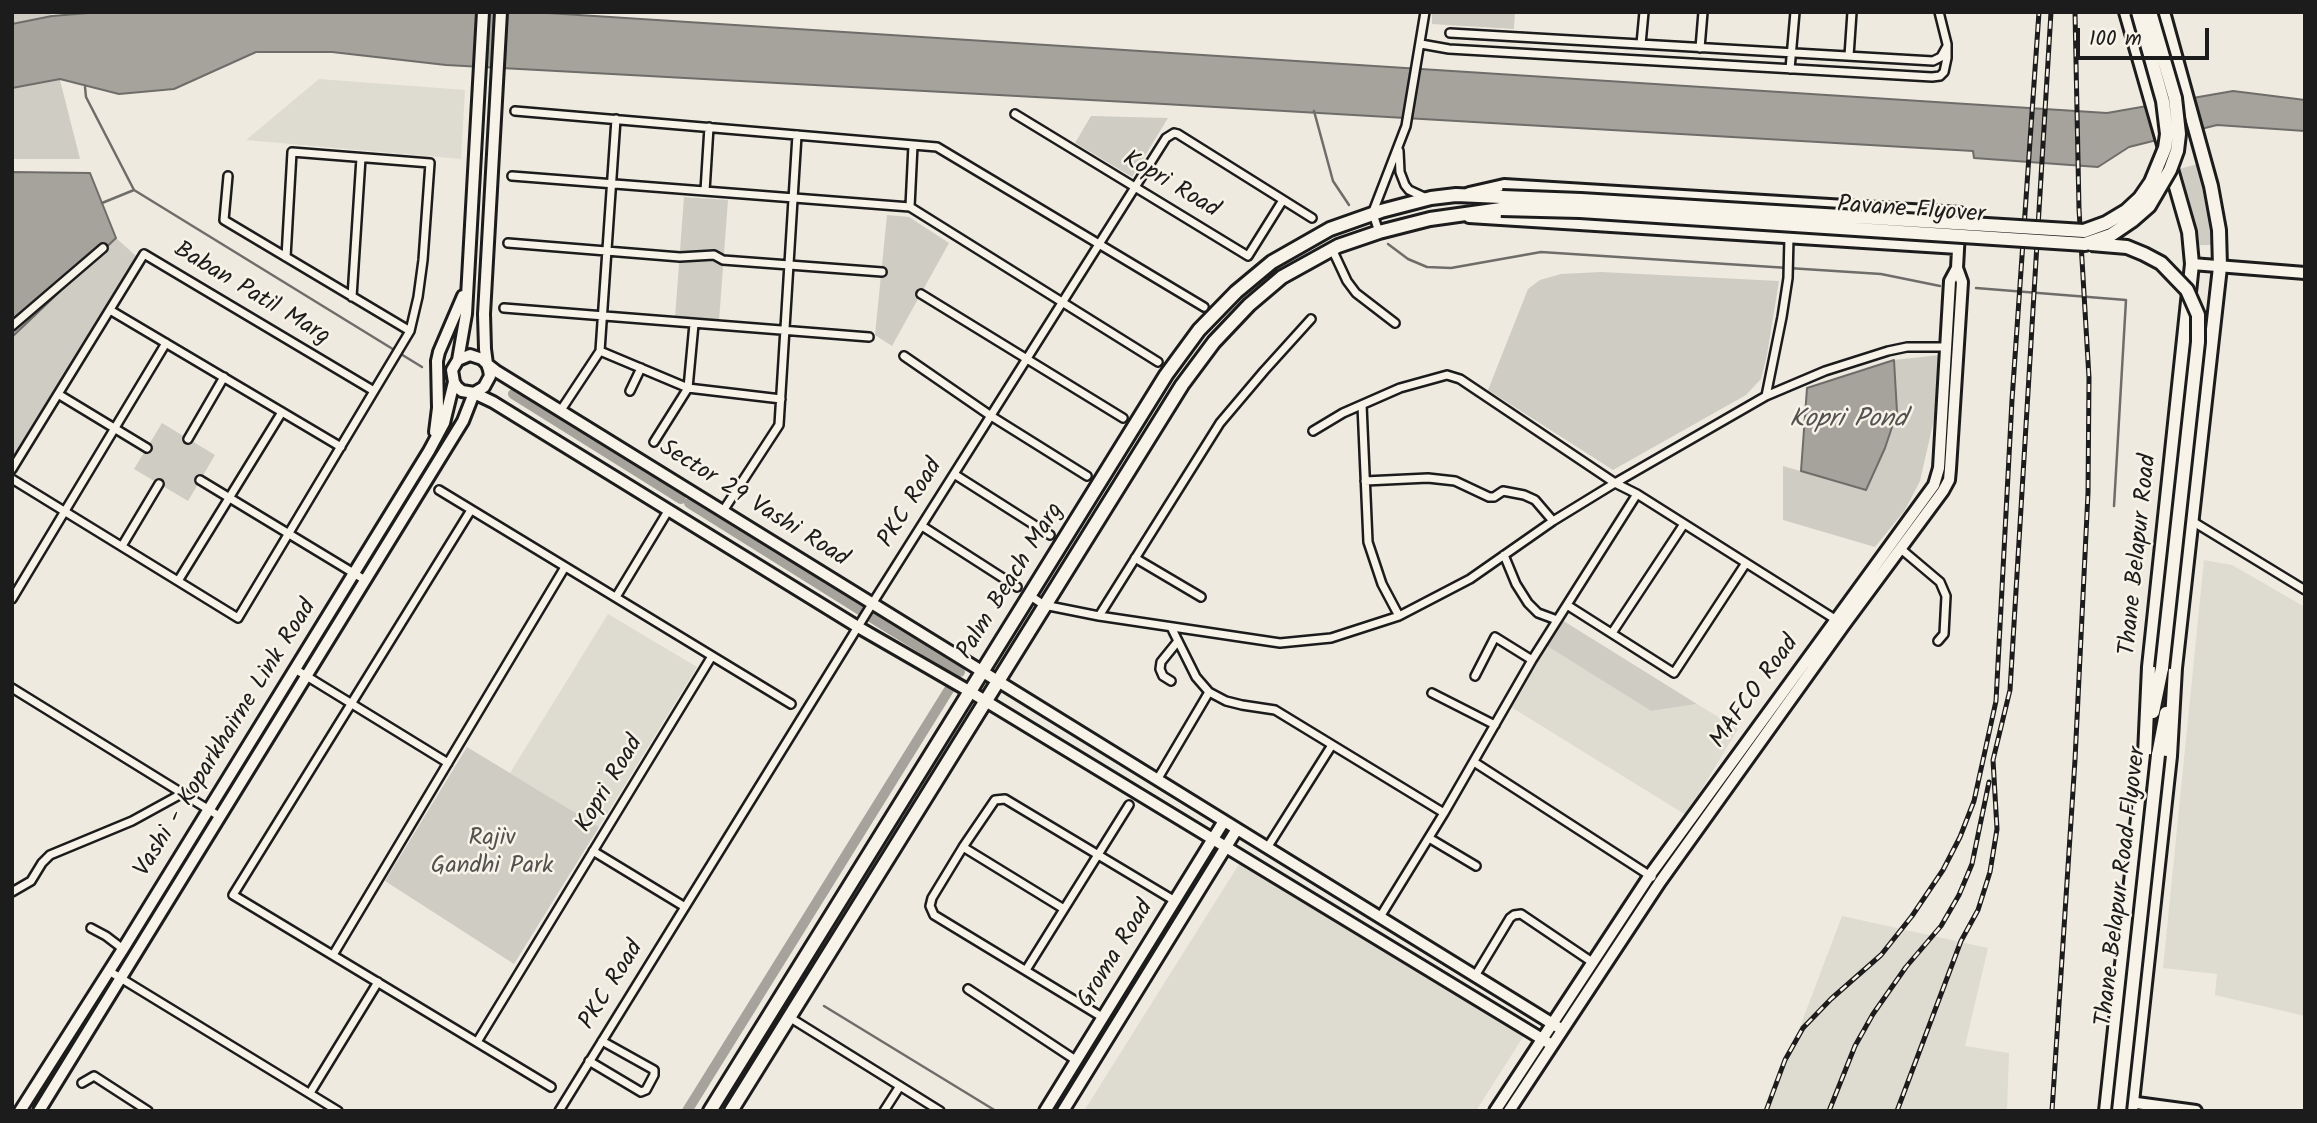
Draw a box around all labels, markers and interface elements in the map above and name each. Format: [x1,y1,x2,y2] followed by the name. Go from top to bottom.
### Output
[2079,14,2212,58] scale bar
[2089,23,2142,56] text: 100 m
[1116,146,1224,226] street label: Kopri Road
[1836,192,1986,232] street label: Pavane Flyover
[168,237,334,353] street label: Baban Patil Marg
[1789,406,1907,438] water label: Kopri Pond
[653,435,853,575] street label: Sector 29 Vashi Road
[2115,453,2165,657] street label: Thane Belapur Road
[873,454,951,554] street label: PKC Road
[952,498,1072,666] street label: Palm Beach Marg
[130,595,324,883] street label: Vashi - Koparkhairne Link Road
[1705,631,1807,755] street label: MAFCO Road
[571,731,651,839] street label: Kopri Road
[2092,746,2154,1028] street label: Thane Belapur Road Flyover
[431,826,553,882] park label: Rajiv Gandhi Park
[1073,896,1161,1014] street label: Groma Road
[574,936,652,1036] street label: PKC Road

